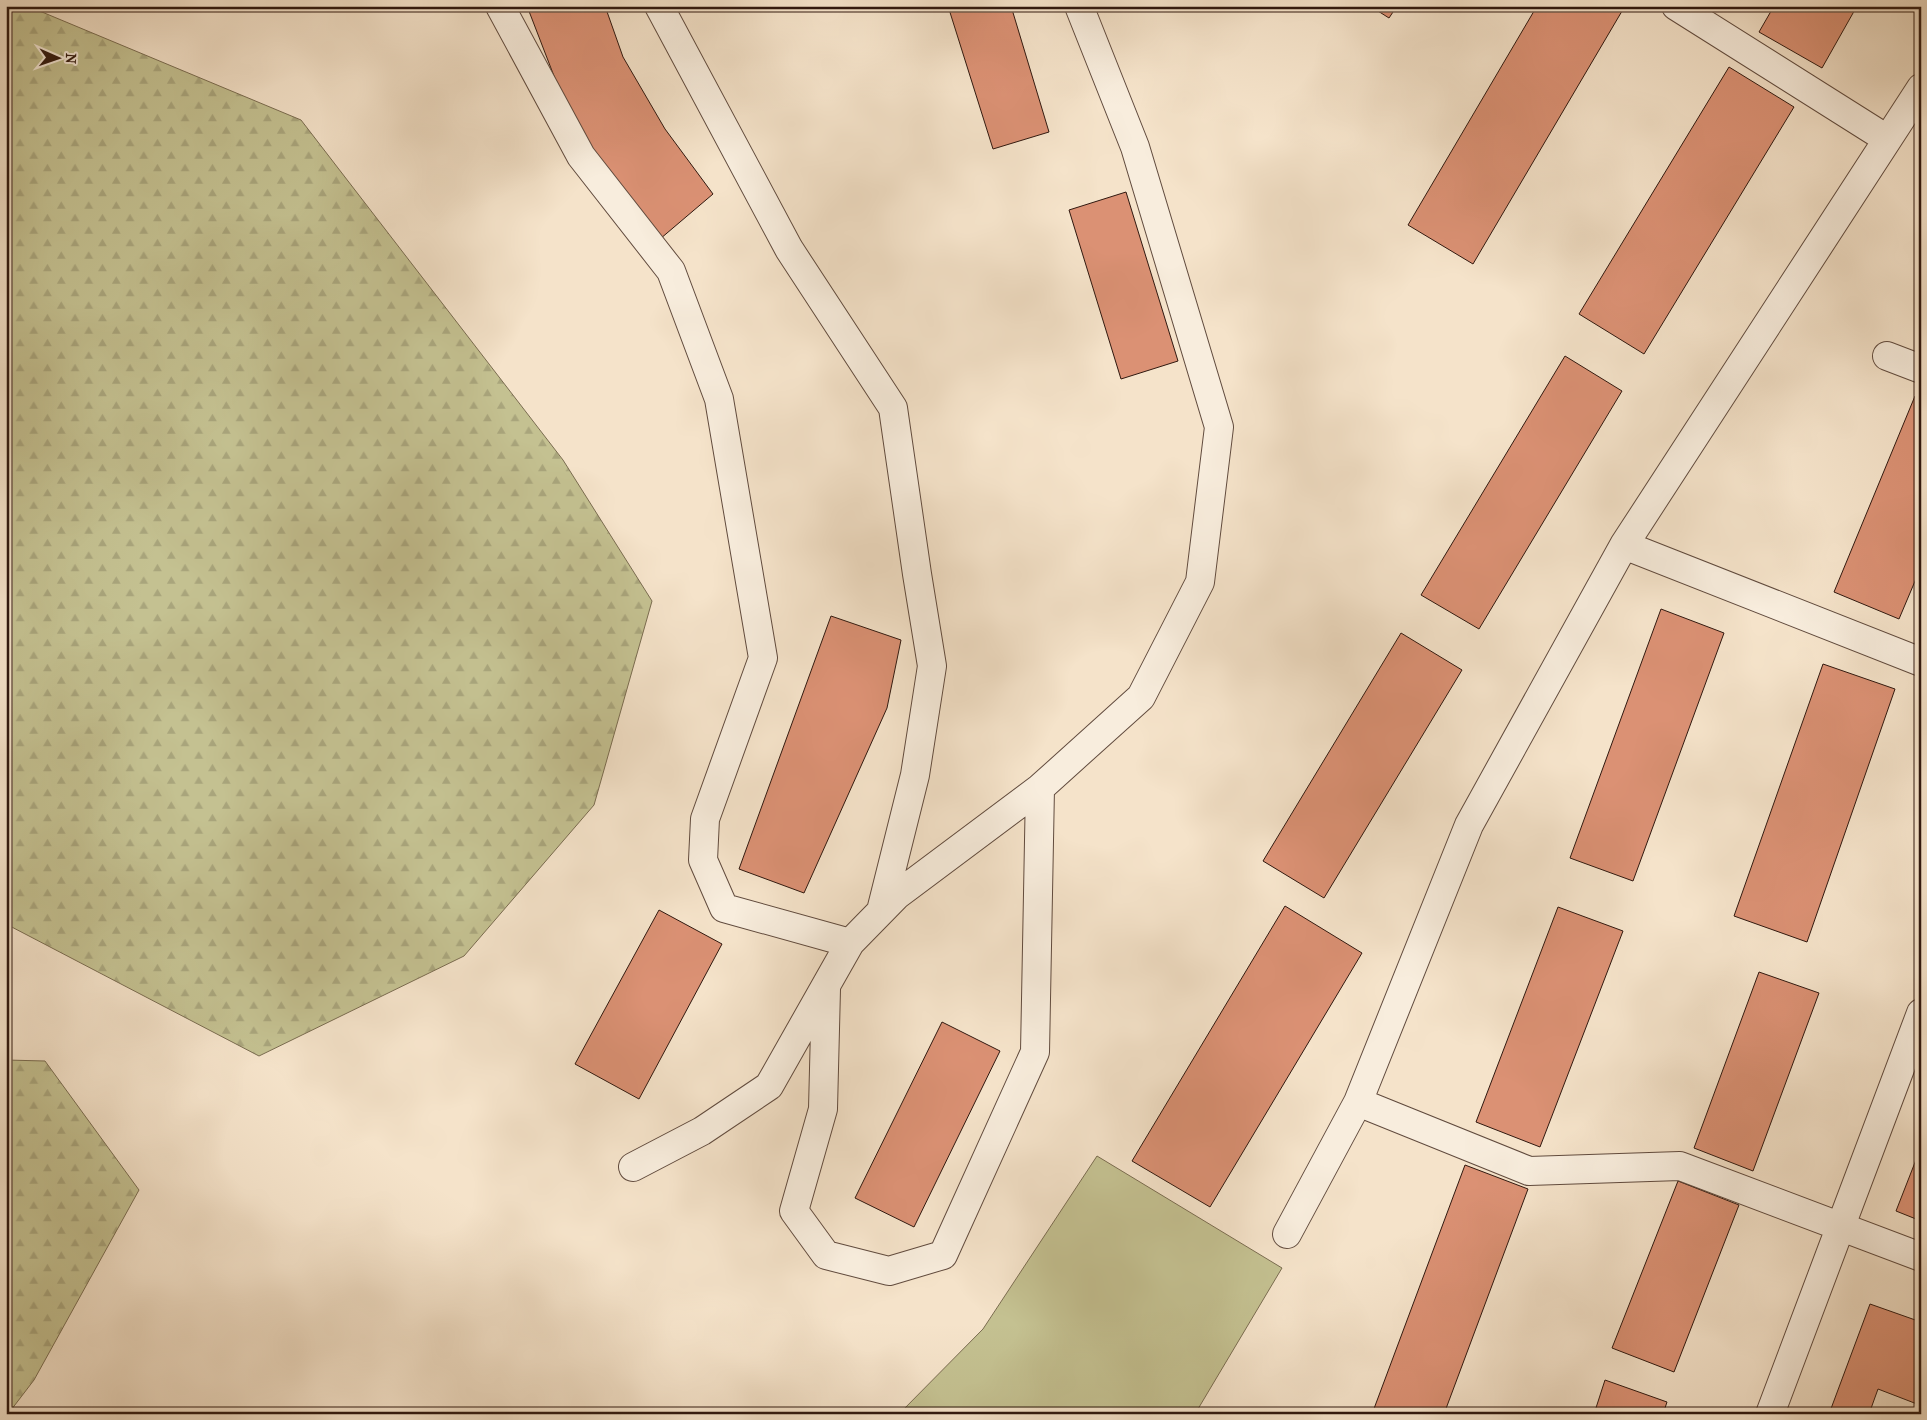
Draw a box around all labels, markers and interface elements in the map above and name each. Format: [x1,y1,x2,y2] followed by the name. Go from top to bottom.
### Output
[32,32,82,82] north arrow
[62,53,79,64] text: N

